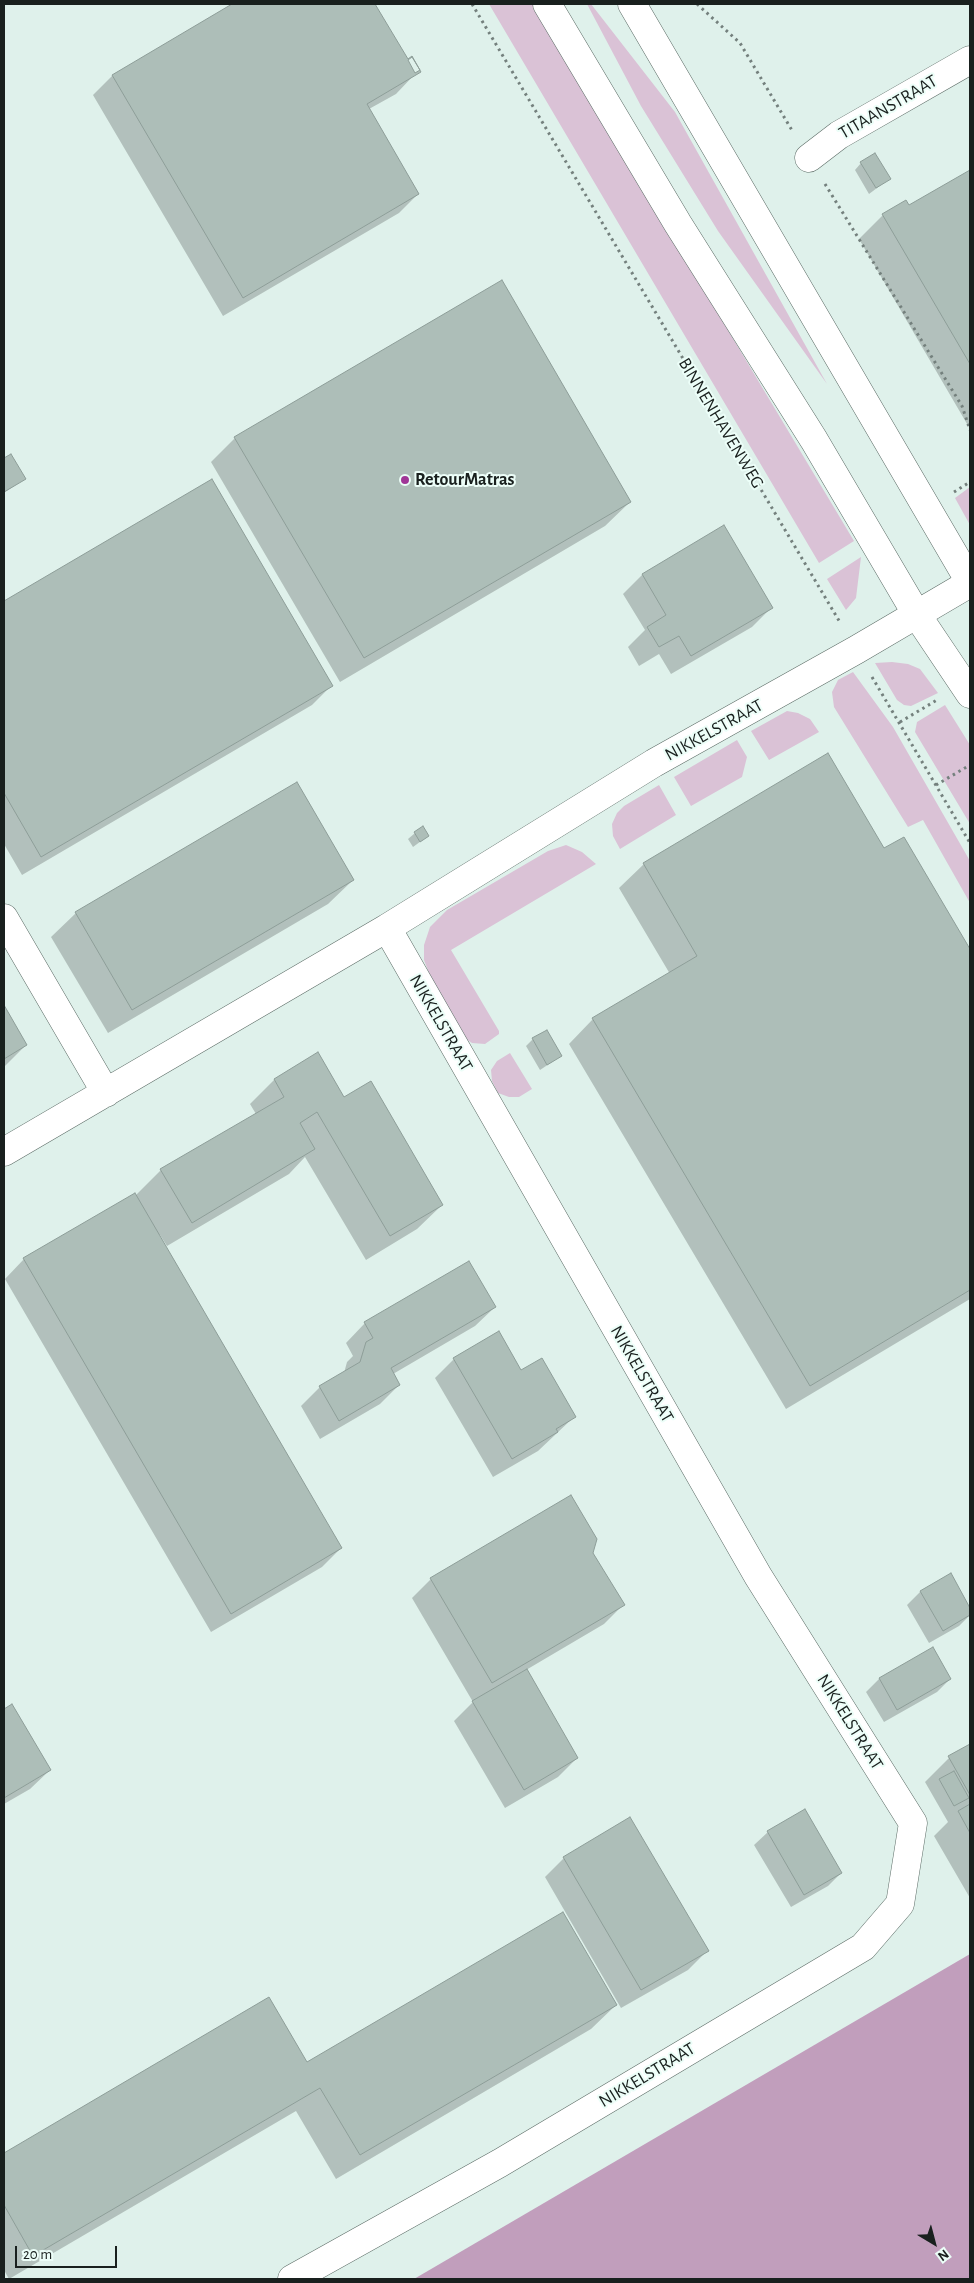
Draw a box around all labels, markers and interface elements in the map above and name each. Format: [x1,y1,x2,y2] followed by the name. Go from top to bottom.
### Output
[835,70,941,144] street label: TITAANSTRAAT
[674,354,768,492] street label: BINNENHAVENWEG
[415,469,514,491] place label: RetourMatras
[399,474,411,486] marker: RetourMatras
[661,694,767,766] street label: NIKKELSTRAAT
[404,971,478,1075] street label: NIKKELSTRAAT
[605,1322,679,1426] street label: NIKKELSTRAAT
[812,1670,888,1774] street label: NIKKELSTRAAT
[595,2038,699,2112] street label: NIKKELSTRAAT
[909,2218,959,2268] north arrow
[18,2236,120,2268] scale bar
[935,2246,951,2263] text: N
[23,2247,52,2262] text: 20 m

